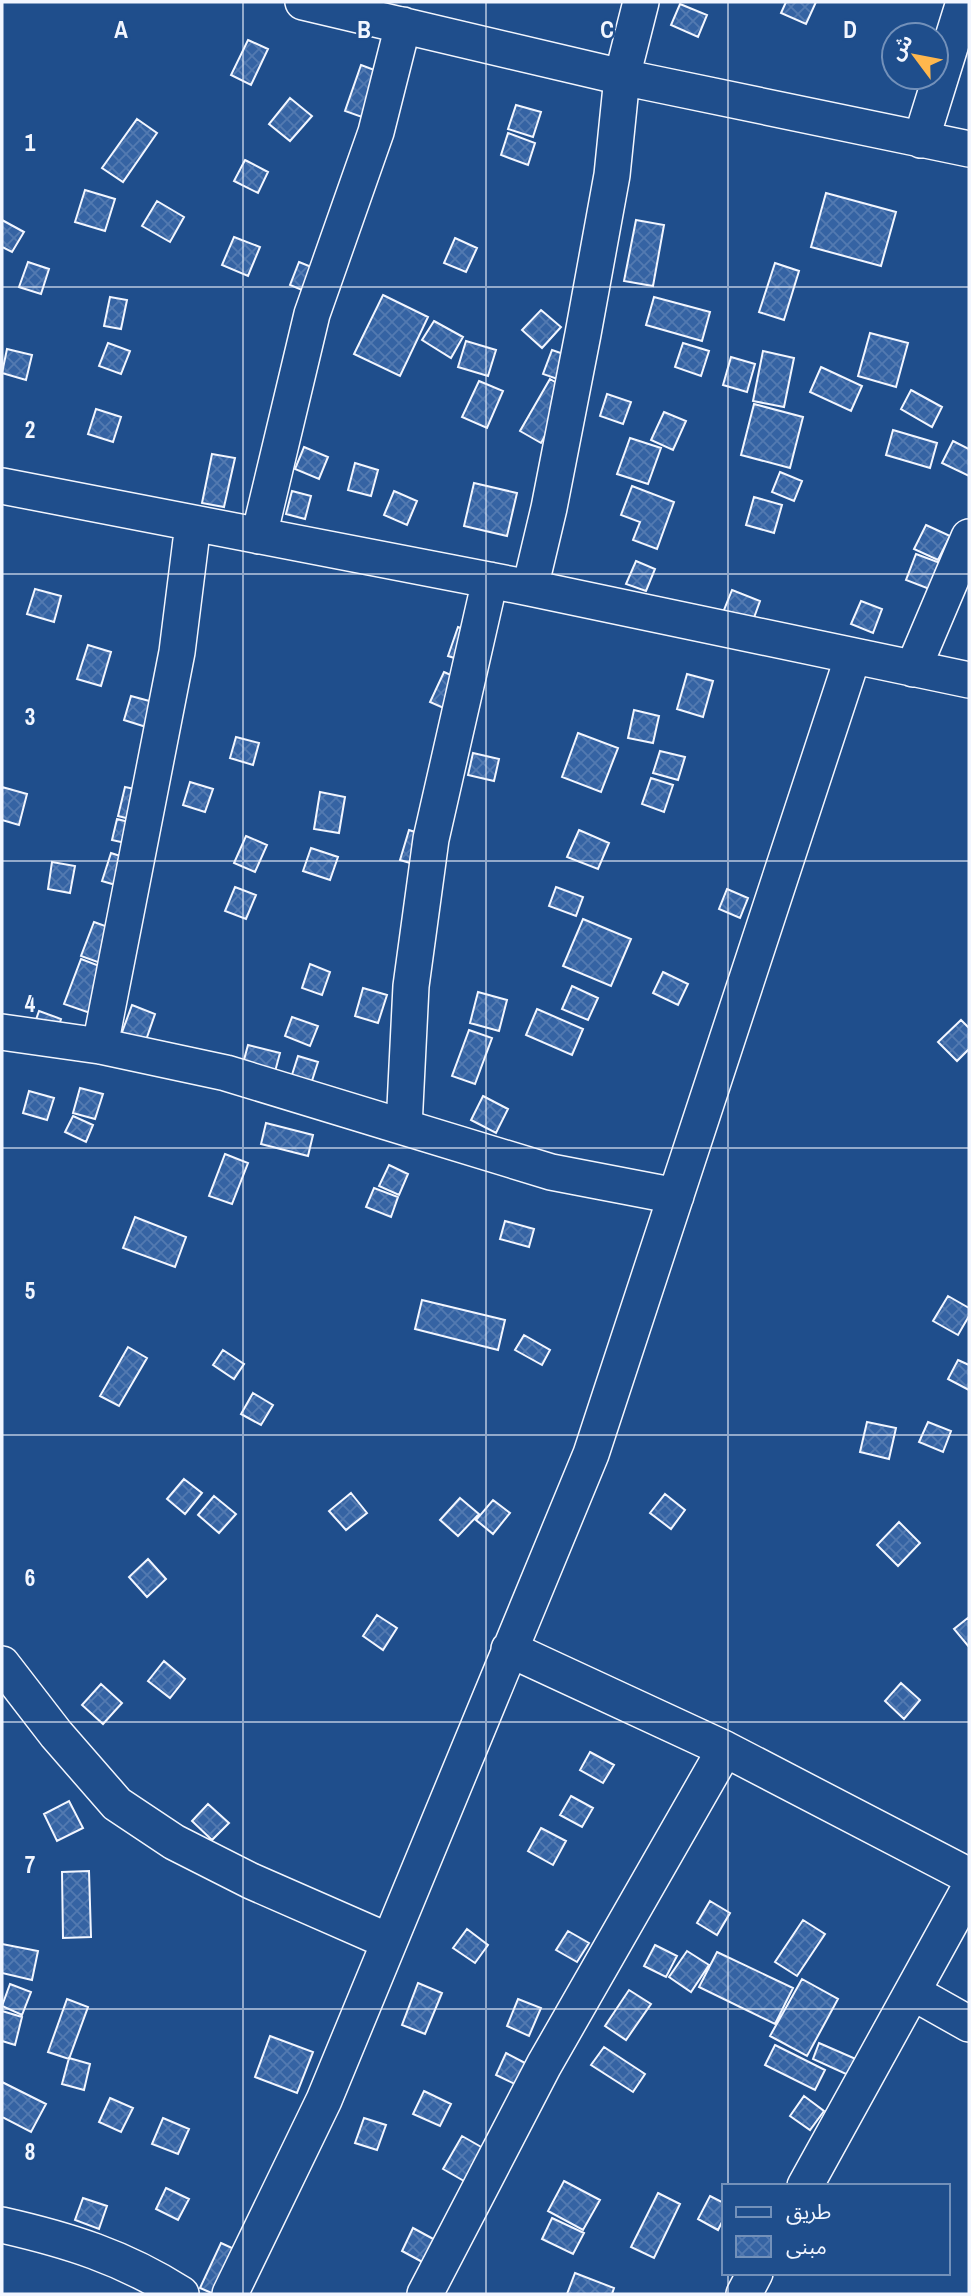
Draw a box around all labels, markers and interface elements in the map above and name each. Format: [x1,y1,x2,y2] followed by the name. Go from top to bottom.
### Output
[114,14,128,45] text: A
[357,14,371,45] text: B
[600,14,614,45] text: C
[843,14,857,45] text: D
[880,21,950,91] north arrow
[883,29,919,65] text: ش
[25,127,36,158] text: 1
[25,414,35,445] text: 2
[25,701,35,732] text: 3
[25,988,36,1019] text: 4
[25,1275,35,1306] text: 5
[25,1562,35,1593] text: 6
[25,1849,35,1880] text: 7
[25,2136,35,2167] text: 8
[722,2184,950,2275] legend
[786,2197,831,2226] text: طريق
[786,2232,827,2261] text: مبنى

